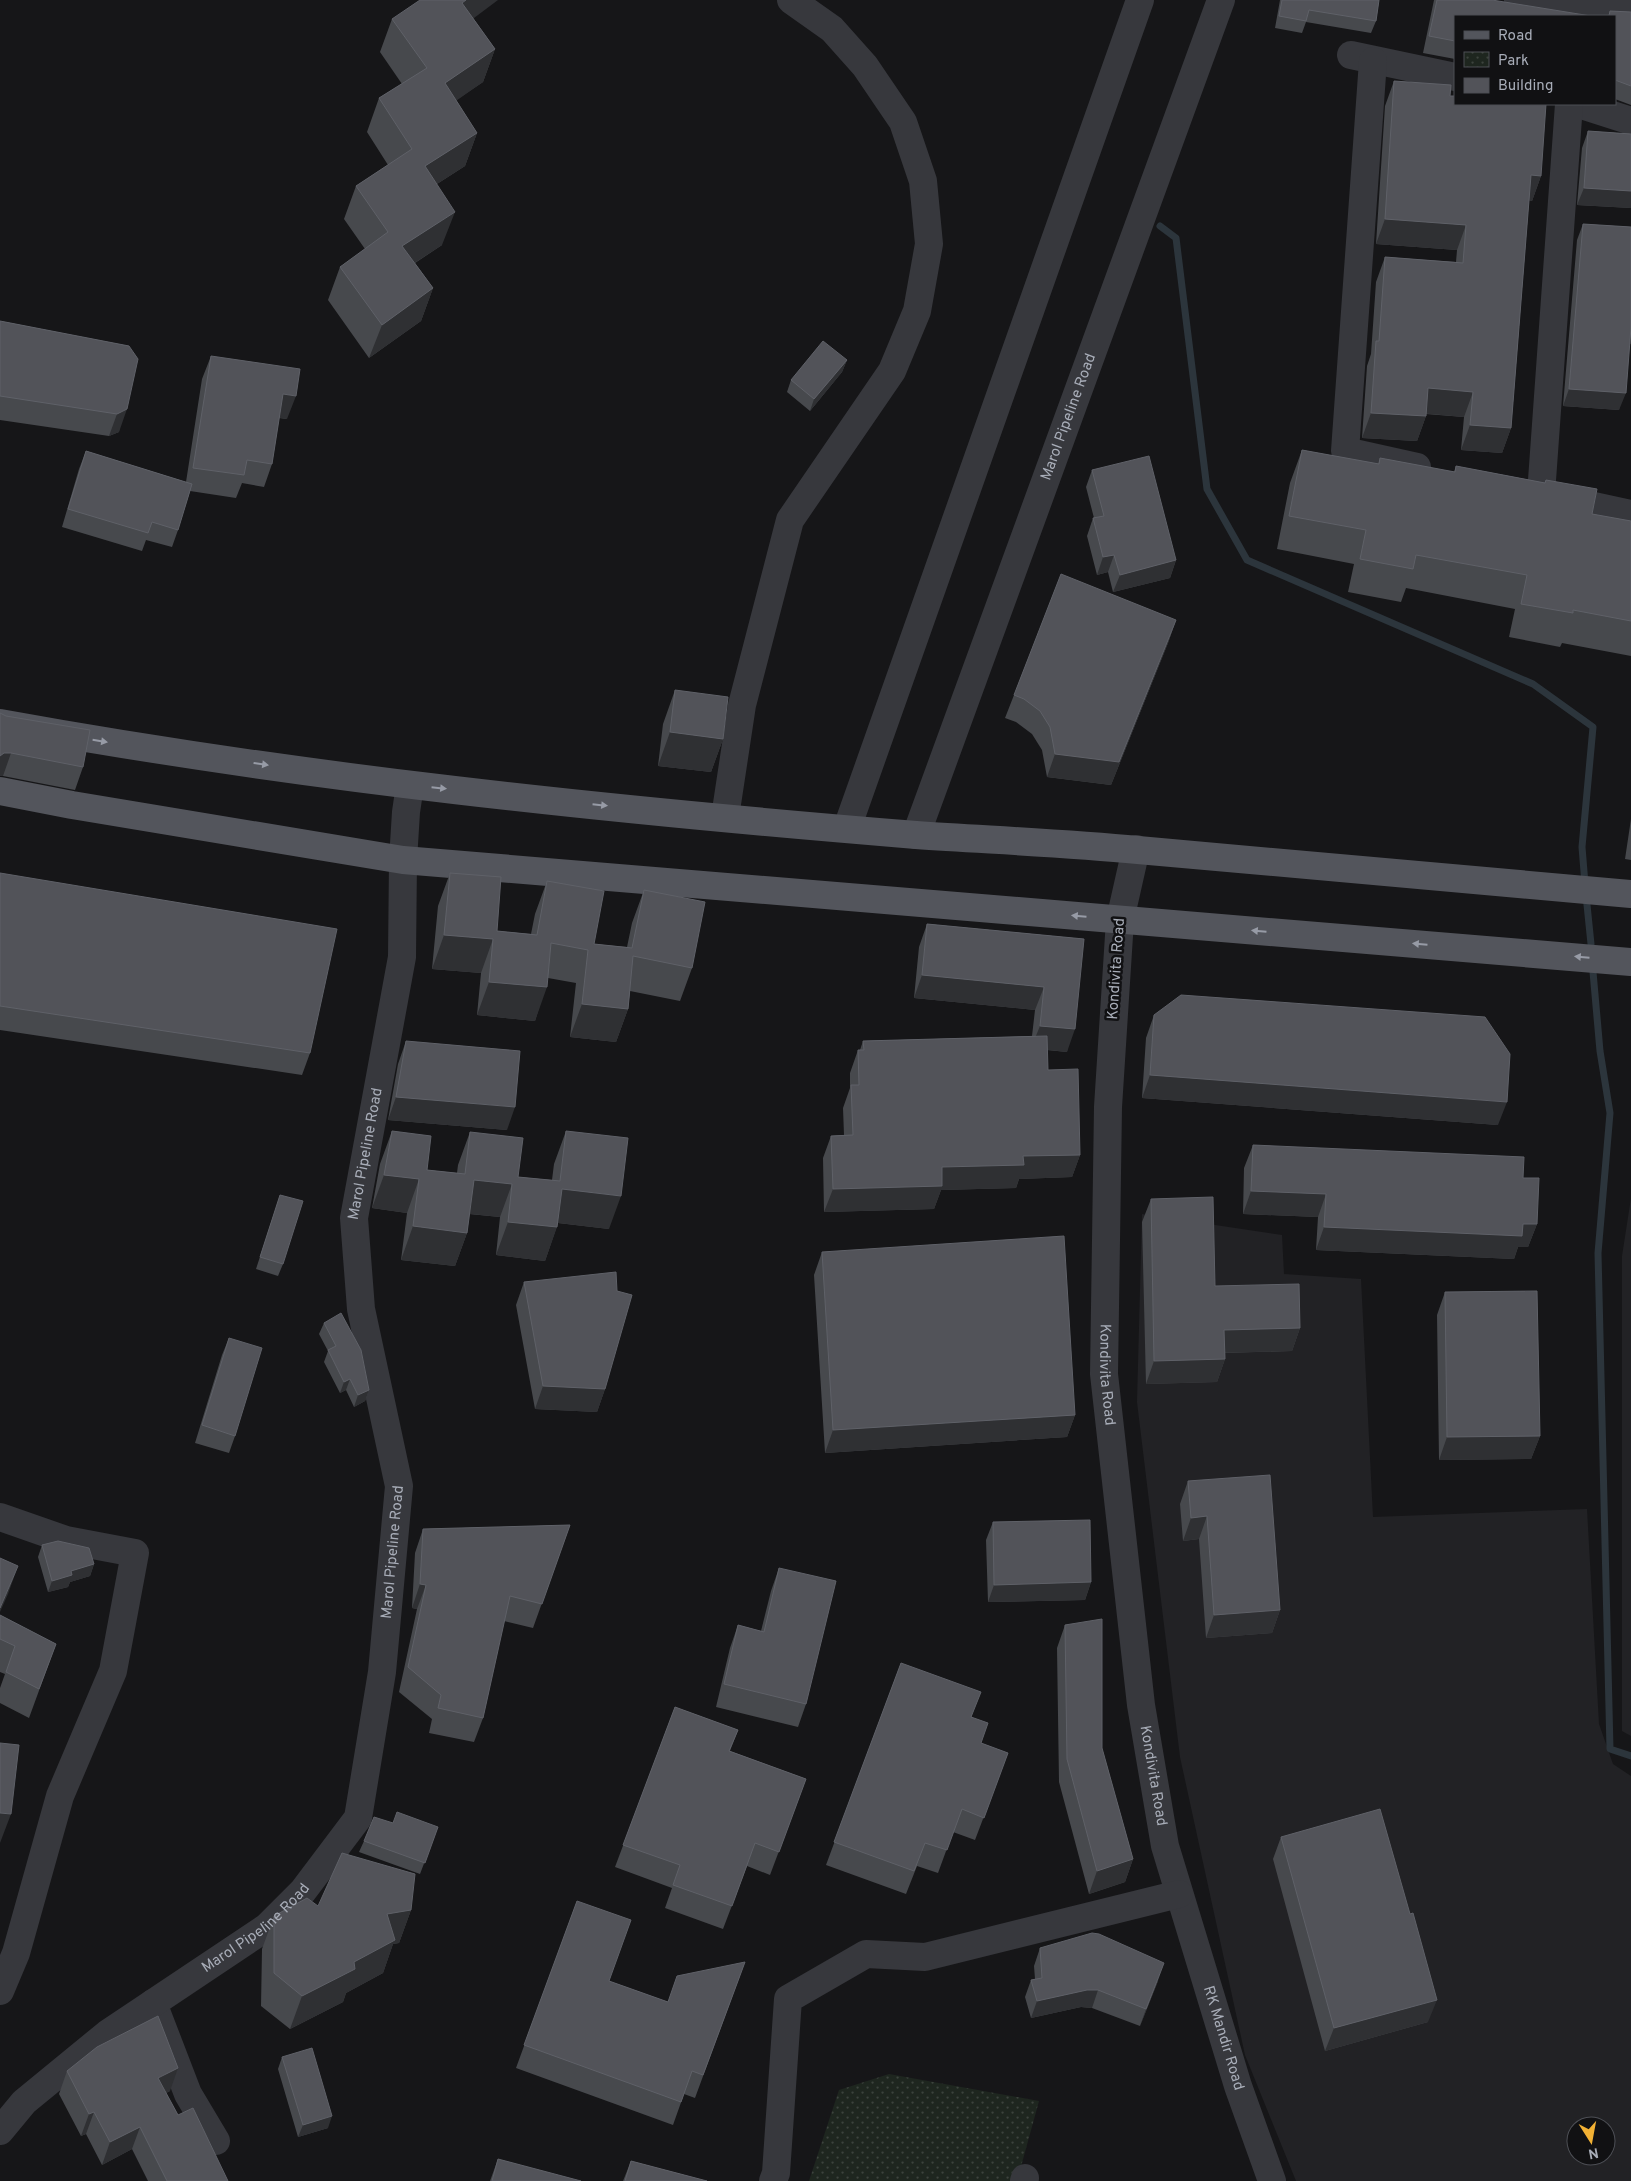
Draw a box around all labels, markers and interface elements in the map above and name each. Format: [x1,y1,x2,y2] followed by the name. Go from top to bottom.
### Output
[1454,15,1616,105] legend
[1498,27,1533,46] text: Road
[1498,52,1529,71] text: Park
[1498,77,1553,96] text: Building
[1037,351,1101,483] street label: Marol Pipeline Road
[92,737,108,745] one-way arrow
[253,760,269,768] one-way arrow
[431,784,447,792] one-way arrow
[593,801,609,809] one-way arrow
[1071,912,1087,920] one-way arrow
[1104,918,1130,1020] street label: Kondivita Road
[1250,926,1266,934] one-way arrow
[1412,940,1428,948] one-way arrow
[1574,953,1590,961] one-way arrow
[344,1086,387,1221] street label: Marol Pipeline Road
[1095,1324,1119,1427] street label: Kondivita Road
[377,1485,409,1620] street label: Marol Pipeline Road
[1135,1724,1171,1828] street label: Kondivita Road
[198,1880,315,1977] street label: Marol Pipeline Road
[1199,1984,1248,2093] street label: RK Mandir Road
[1566,2116,1616,2166] north arrow
[1587,2143,1600,2162] text: N

